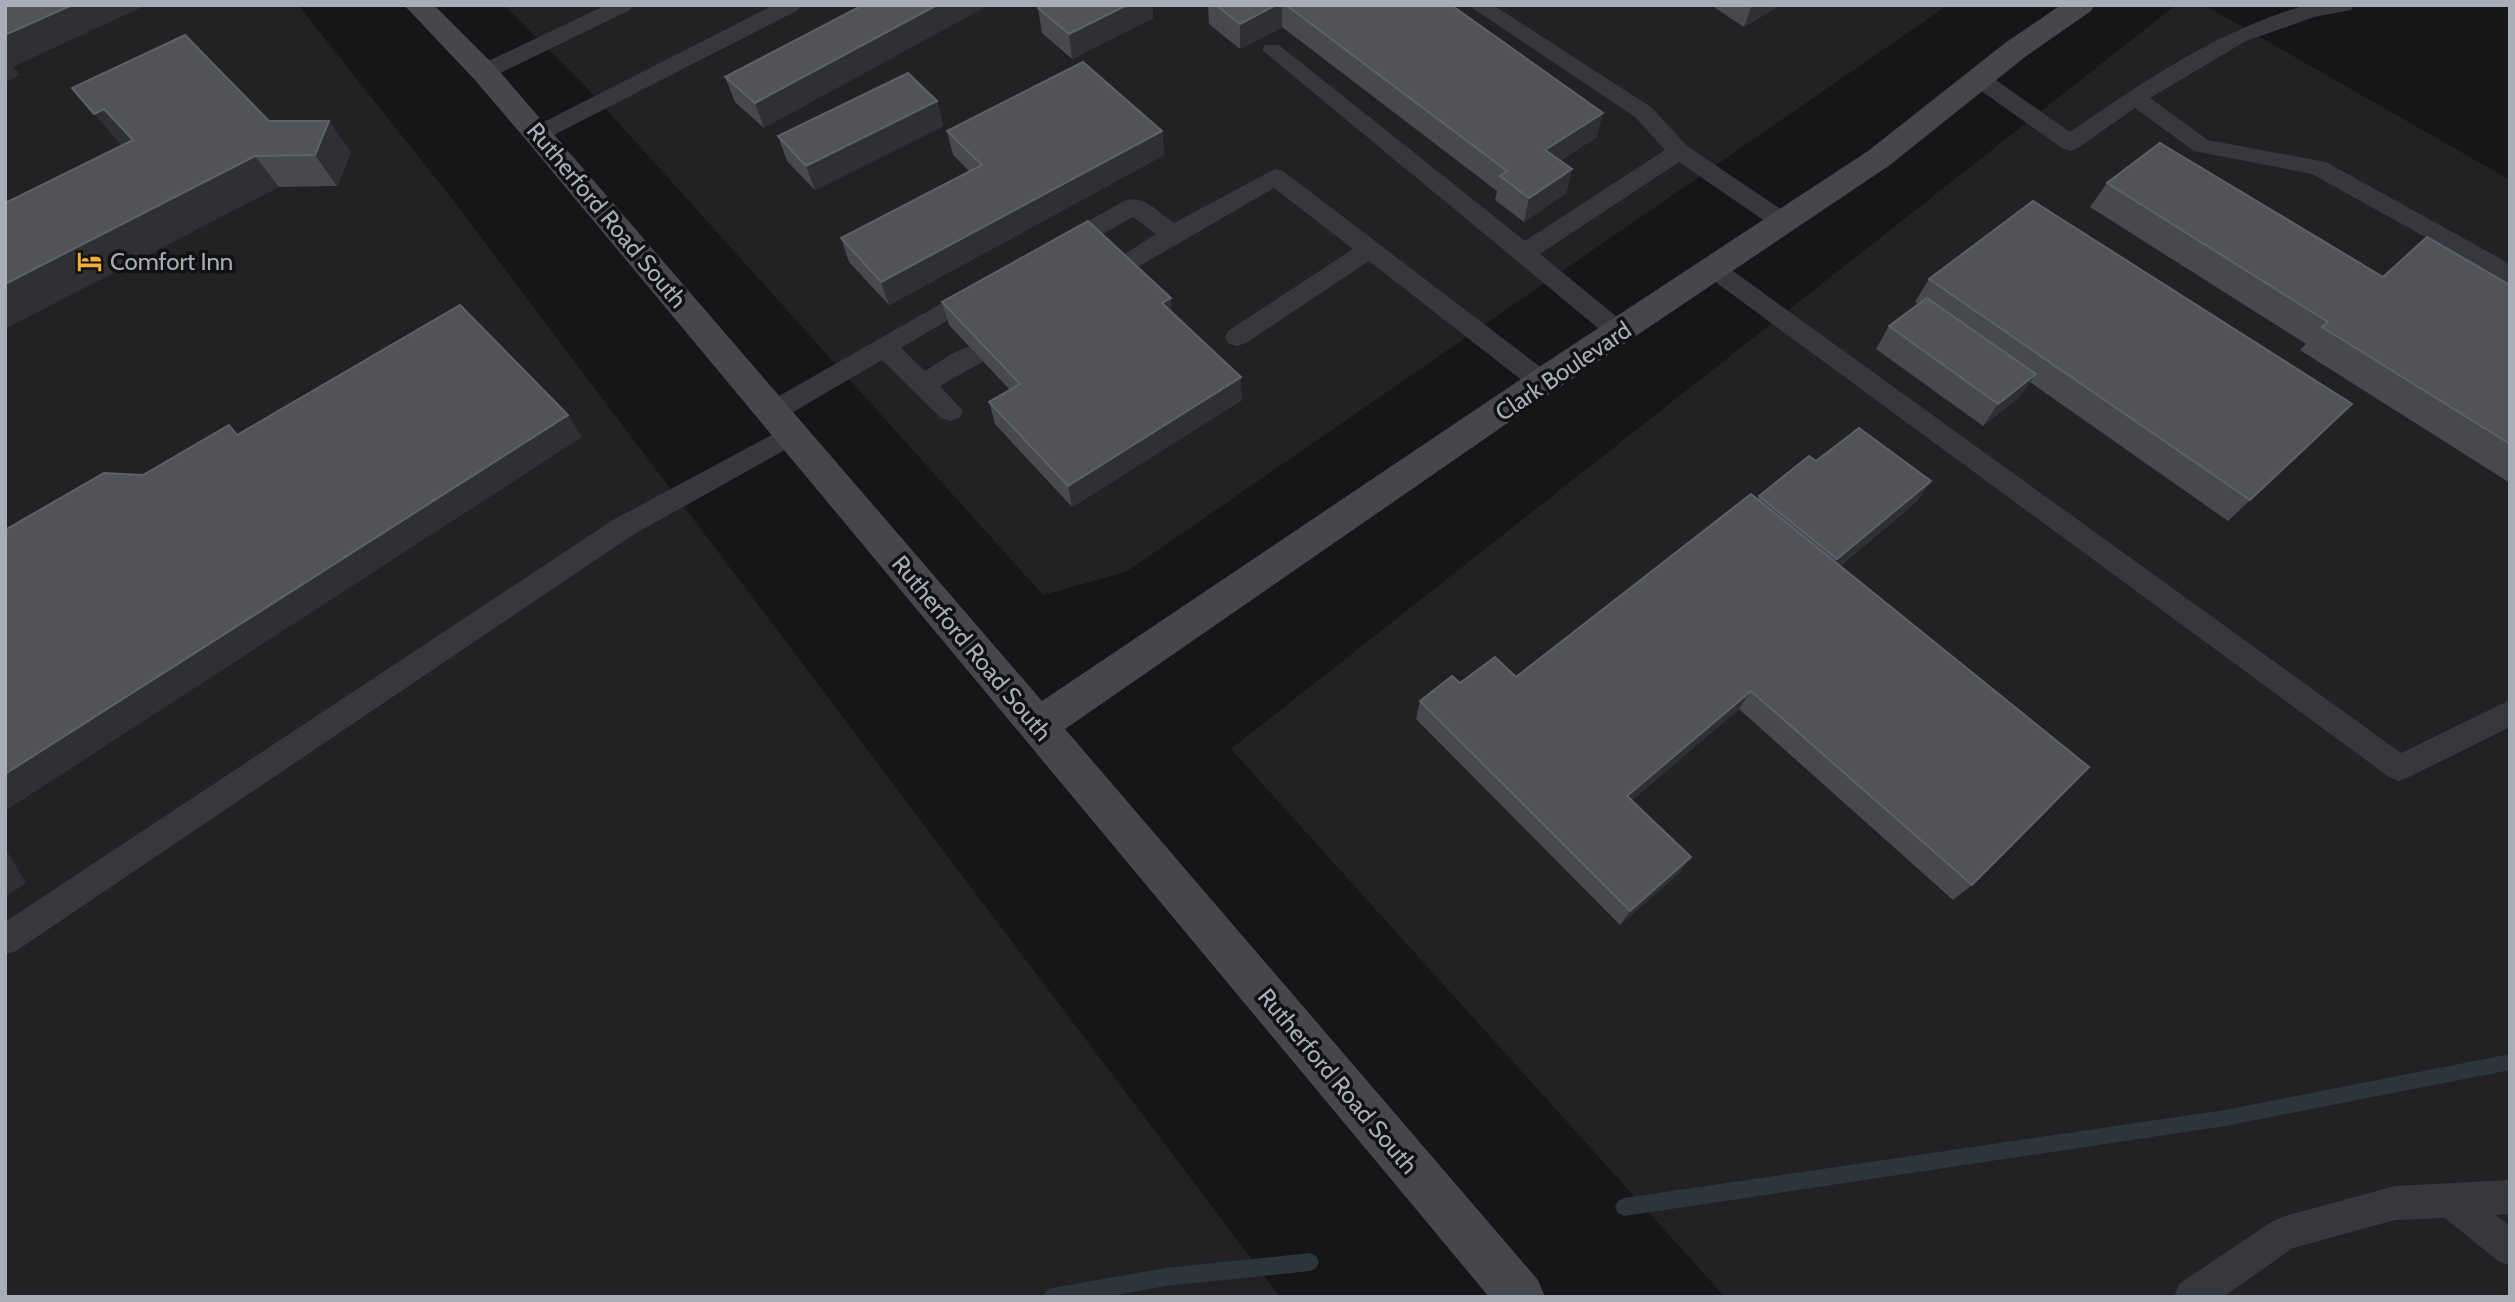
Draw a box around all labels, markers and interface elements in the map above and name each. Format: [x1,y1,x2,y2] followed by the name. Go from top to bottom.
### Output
[521,116,693,314] street label: Rutherford Road South
[76,247,104,275] hotel icon: Comfort Inn
[110,247,233,276] place label: Comfort Inn
[1490,315,1636,427] street label: Clark Boulevard
[886,549,1058,747] street label: Rutherford Road South
[1252,982,1424,1180] street label: Rutherford Road South

